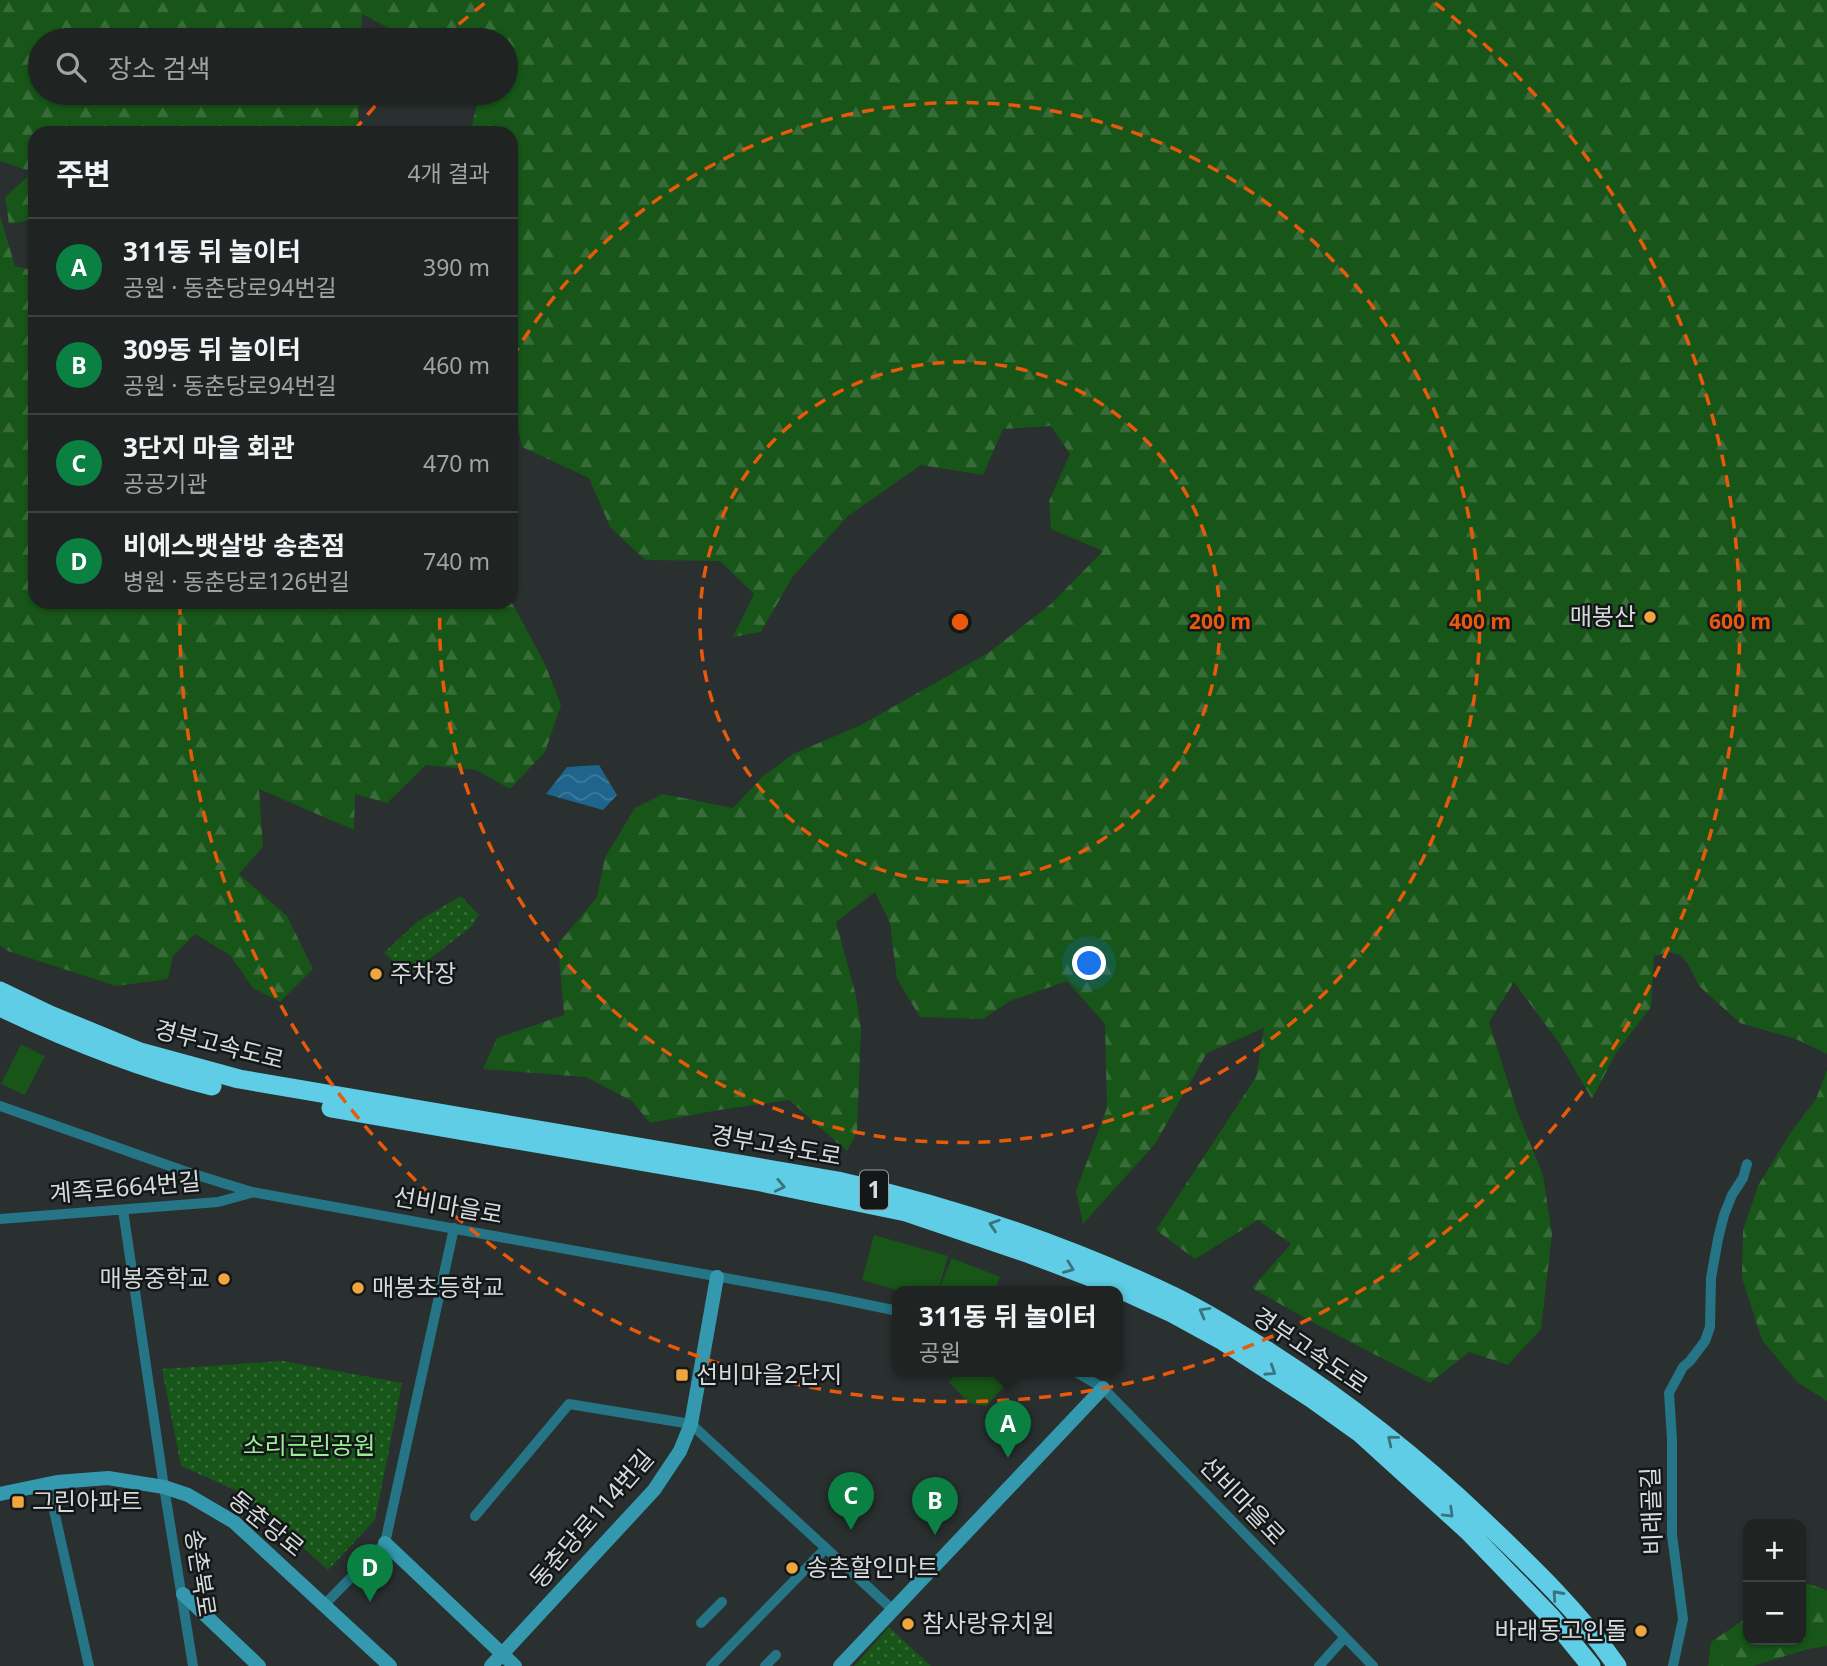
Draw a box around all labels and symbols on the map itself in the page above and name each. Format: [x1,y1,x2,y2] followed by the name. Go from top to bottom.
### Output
[1570,599,1636,632] place label: 매봉산
[1189,607,1251,635] text: 200 m
[1449,607,1511,635] text: 400 m
[1709,607,1771,635] text: 600 m
[1642,609,1658,625] marker: 매봉산
[948,610,972,634] centre of rings
[1072,946,1106,980] your location
[390,956,456,989] place label: 주차장
[368,966,384,982] marker: 주차장
[151,1012,288,1076] street label: 경부고속도로
[708,1117,844,1172] street label: 경부고속도로
[48,1163,202,1210] street label: 계족로664번길
[860,1170,888,1210] road number: 1
[774,1177,786,1192] one-way arrow
[391,1179,505,1230] street label: 선비마을로
[988,1218,1000,1233] one-way arrow
[1062,1260,1074,1274] one-way arrow
[100,1261,210,1294] place label: 매봉중학교
[372,1270,504,1303] place label: 매봉초등학교
[216,1271,232,1287] marker: 매봉중학교
[350,1280,366,1296] marker: 매봉초등학교
[1247,1299,1375,1400] street label: 경부고속도로
[1198,1307,1211,1320] one-way arrow
[696,1357,842,1390] place label: 선비마을2단지
[1263,1363,1276,1376] one-way arrow
[674,1367,690,1383] marker: 선비마을2단지
[985,1400,1031,1458] pin: A
[243,1428,375,1461] park label: 소리근린공원
[1387,1435,1399,1448] one-way arrow
[521,1442,660,1594] street label: 동춘당로114번길
[1193,1449,1293,1551] street label: 선비마을로
[1632,1466,1669,1556] street label: 비래골길
[828,1472,874,1530] pin: C
[912,1477,958,1535] pin: B
[222,1482,312,1563] street label: 동춘당로
[32,1484,142,1517] place label: 그린아파트
[10,1494,26,1510] marker: 그린아파트
[1440,1504,1453,1517] one-way arrow
[178,1527,225,1619] street label: 송촌북로
[347,1544,393,1602] pin: D
[806,1550,938,1583] place label: 송촌할인마트
[784,1560,800,1576] marker: 송촌할인마트
[1553,1590,1566,1603] one-way arrow
[922,1606,1054,1639] place label: 참사랑유치원
[1495,1613,1627,1646] place label: 바래동고인돌
[900,1616,916,1632] marker: 참사랑유치원
[1633,1623,1649,1639] marker: 바래동고인돌

